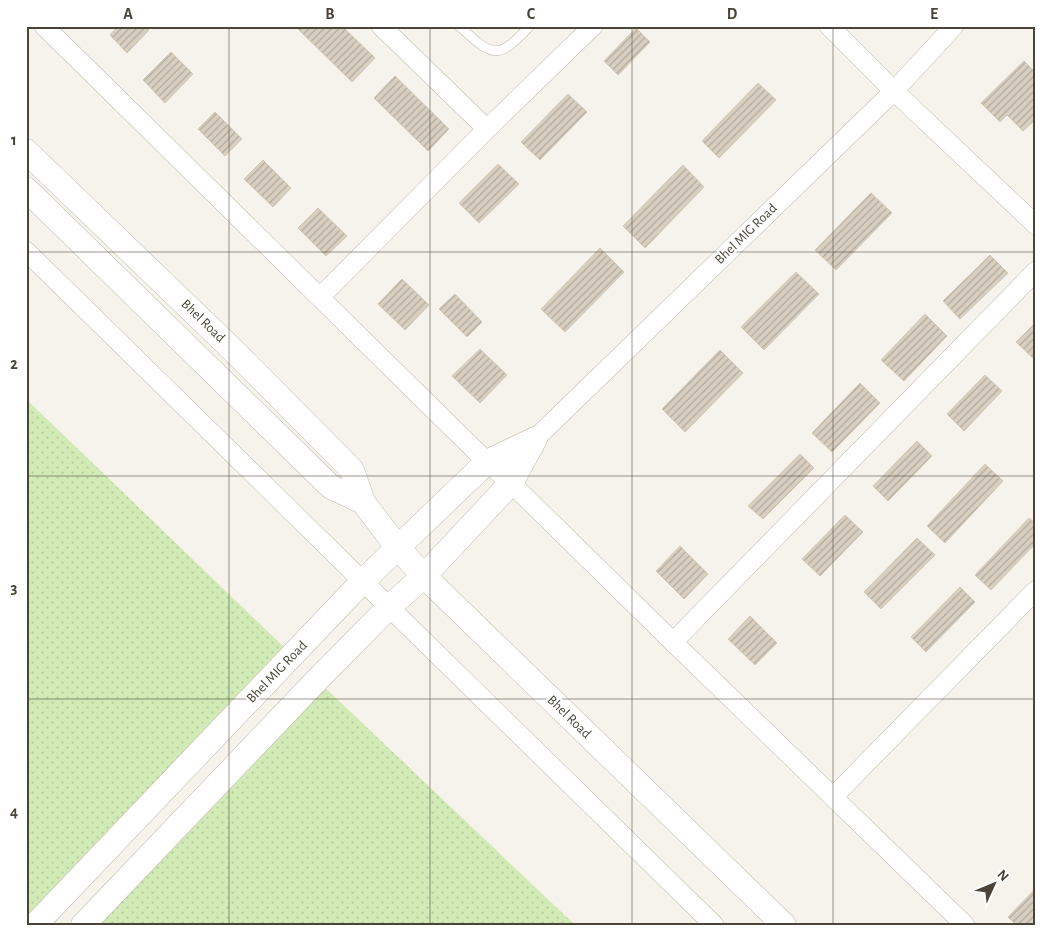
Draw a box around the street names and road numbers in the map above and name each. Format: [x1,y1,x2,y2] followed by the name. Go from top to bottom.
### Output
[712,201,780,267] street label: Bhel MIG Road
[178,297,228,345] street label: Bhel Road
[244,638,310,706] street label: Bhel MIG Road
[544,693,594,741] street label: Bhel Road

